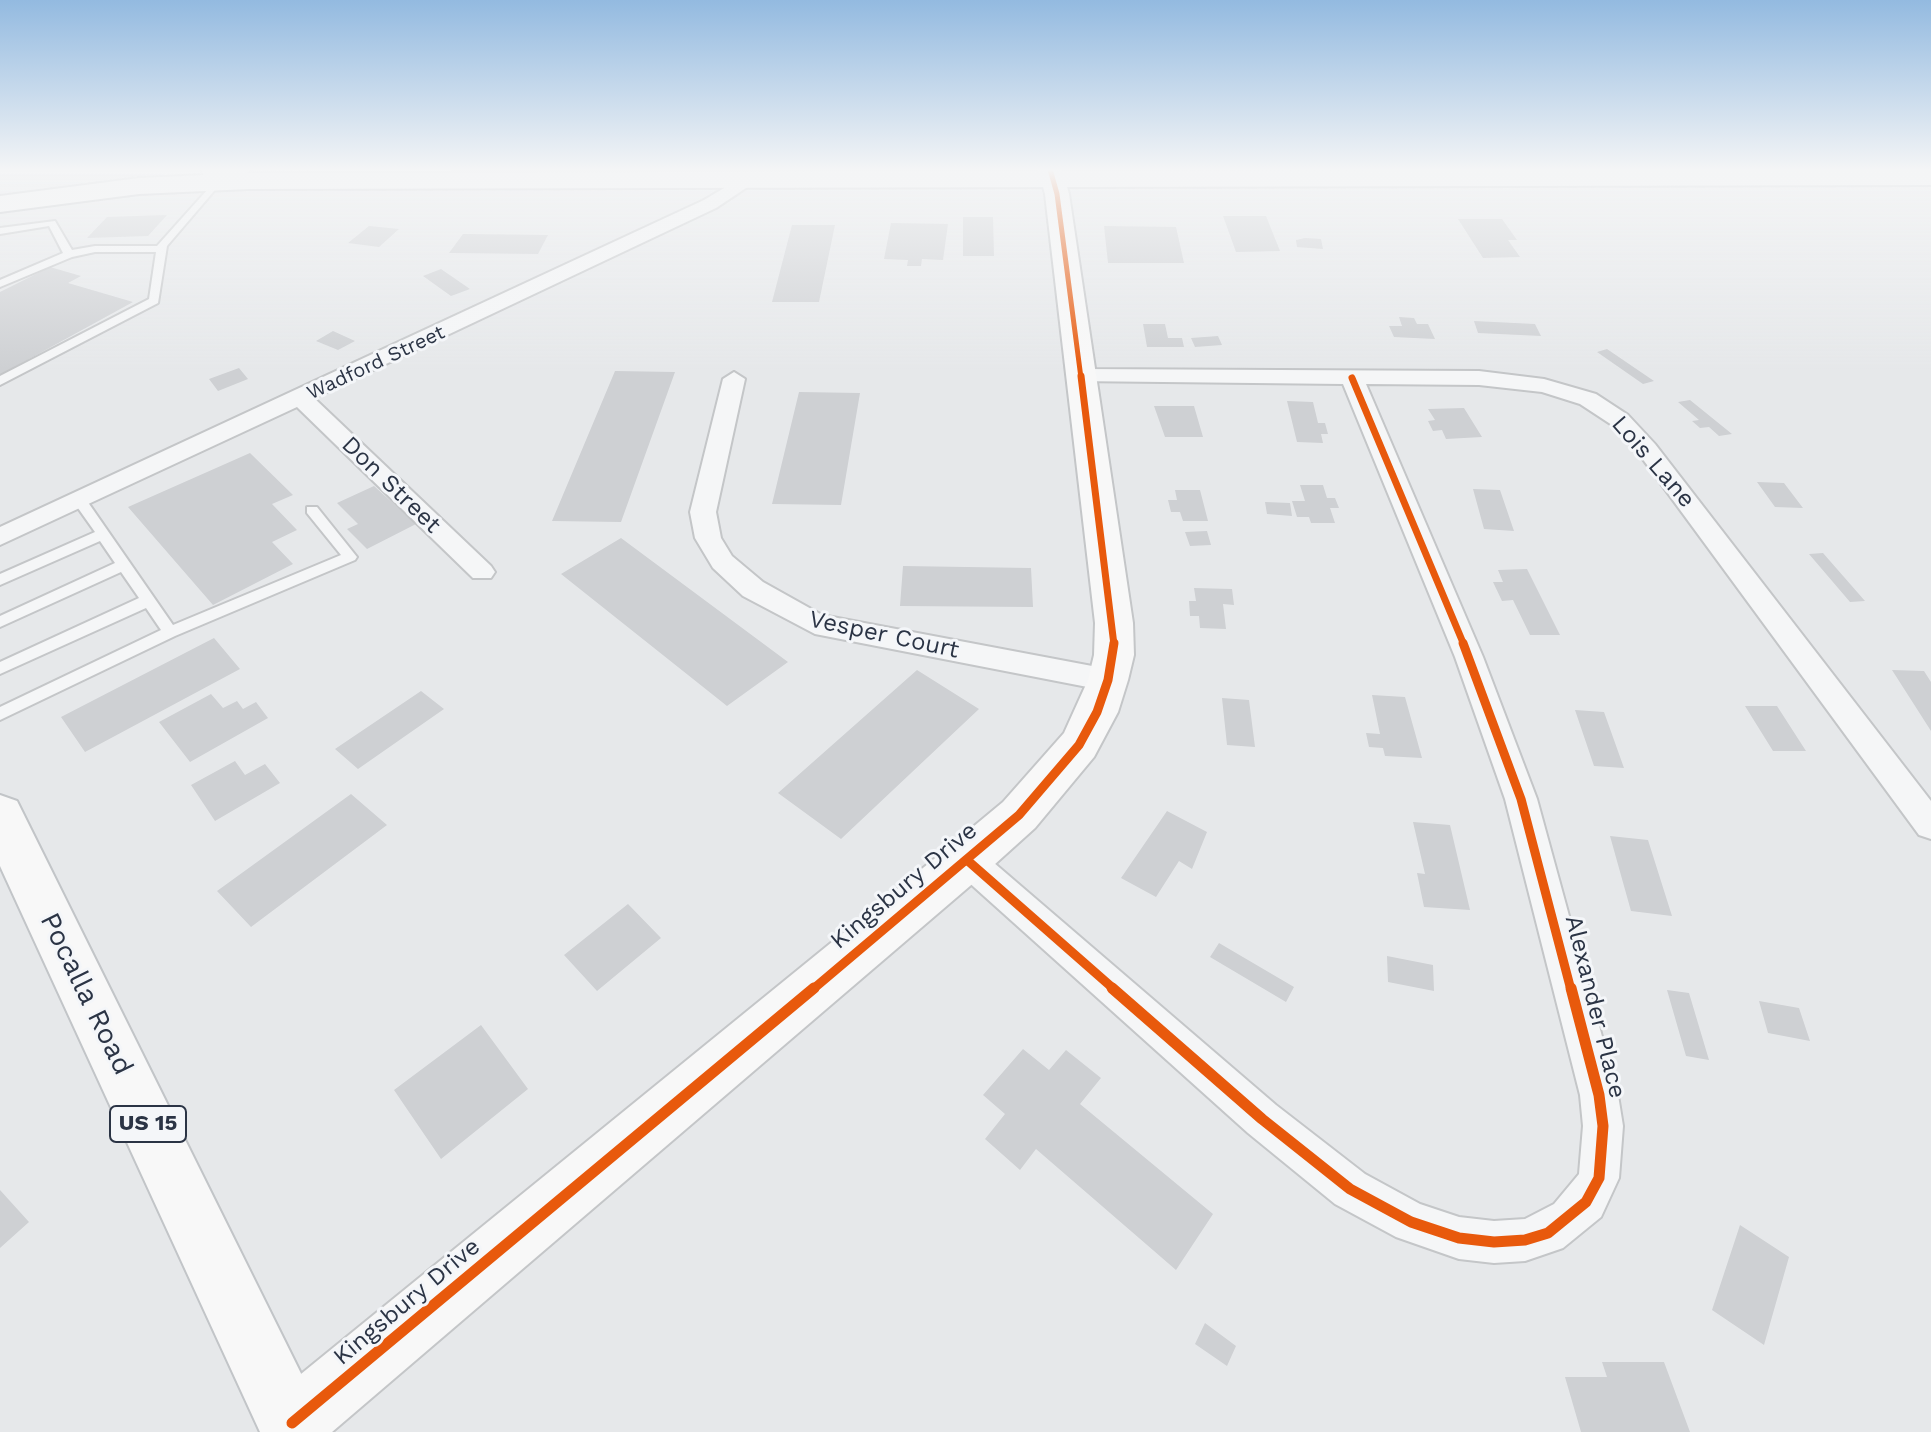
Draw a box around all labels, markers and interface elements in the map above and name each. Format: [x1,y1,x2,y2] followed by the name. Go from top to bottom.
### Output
[303,321,449,405] street label: Wadford Street
[1605,410,1701,514] street label: Lois Lane
[335,431,447,539] street label: Don Street
[806,605,962,665] street label: Vesper Court
[825,816,983,956] street label: Kingsbury Drive
[32,908,140,1080] street label: Pocalla Road
[1558,913,1632,1101] street label: Alexander Place
[110,1106,186,1142] road number: US 15
[328,1232,486,1372] street label: Kingsbury Drive

